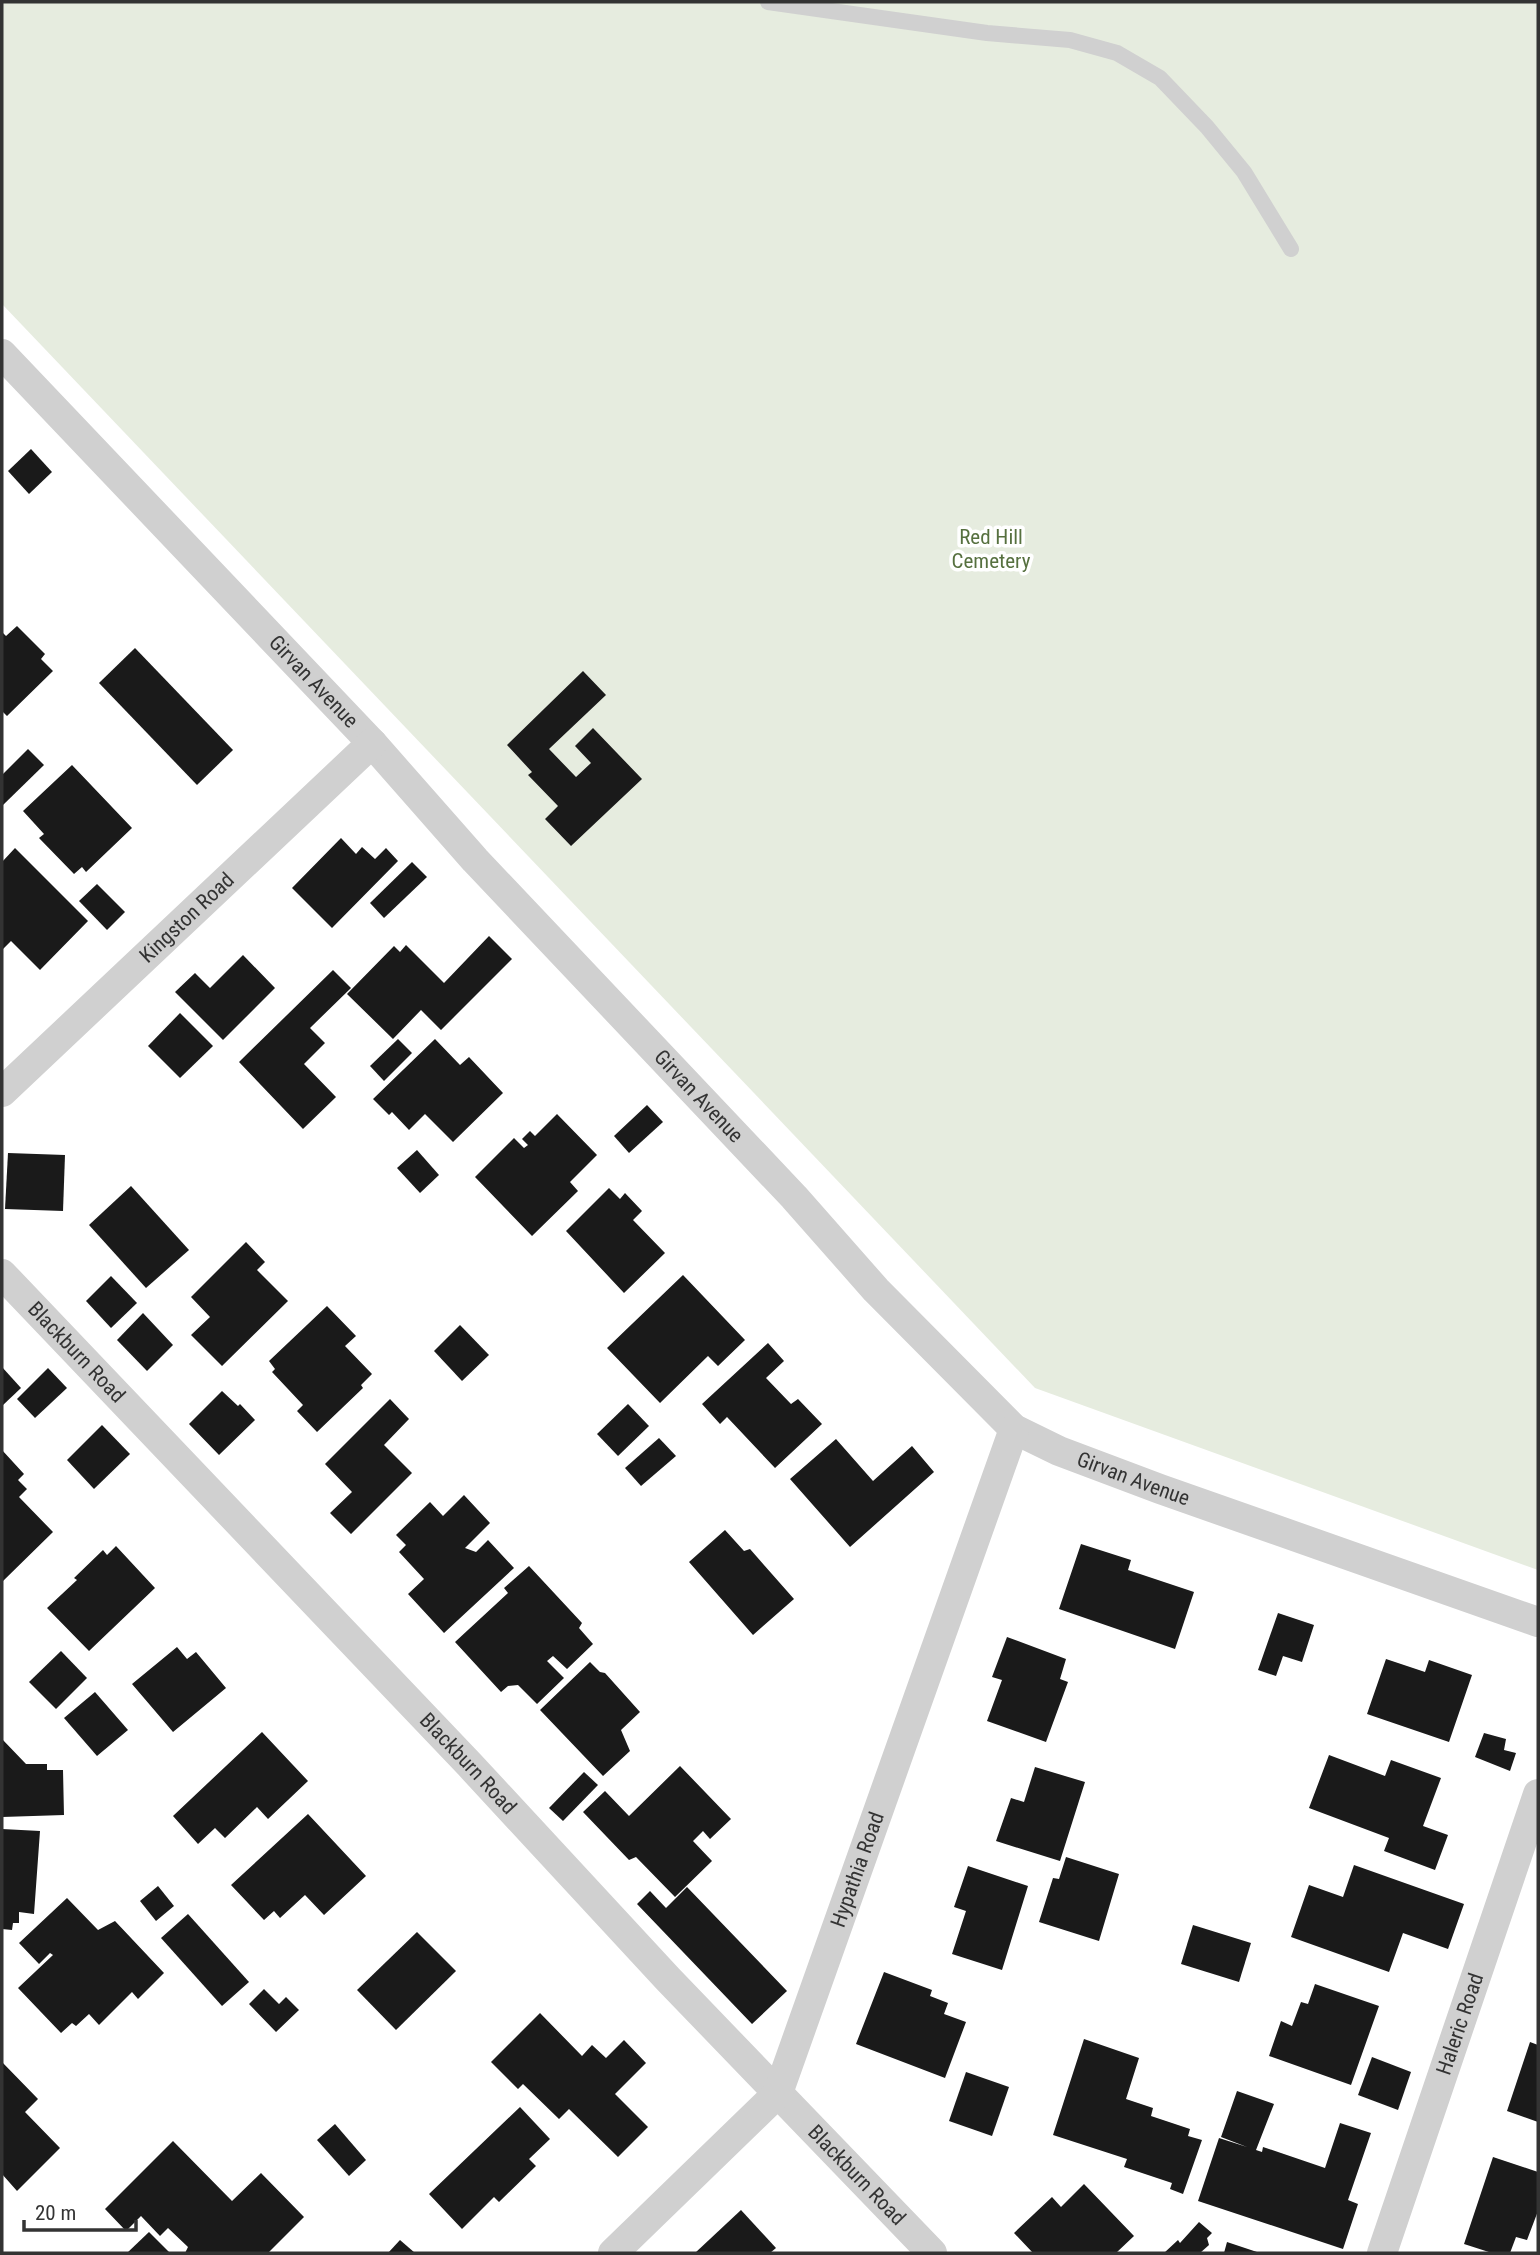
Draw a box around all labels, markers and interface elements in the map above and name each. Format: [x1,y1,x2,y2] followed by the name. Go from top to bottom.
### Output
[952,525,1031,573] park label: Red Hill Cemetery
[264,630,363,733] street label: Girvan Avenue
[135,868,239,968] street label: Kingston Road
[649,1045,748,1148] street label: Girvan Avenue
[23,1297,130,1407] street label: Blackburn Road
[1074,1447,1193,1510] street label: Girvan Avenue
[415,1708,521,1819] street label: Blackburn Road
[826,1809,889,1930] street label: Hypathia Road
[1432,1970,1488,2078] street label: Haleric Road
[803,2120,910,2230] street label: Blackburn Road
[24,2188,136,2232] scale bar
[35,2201,76,2225] text: 20 m

